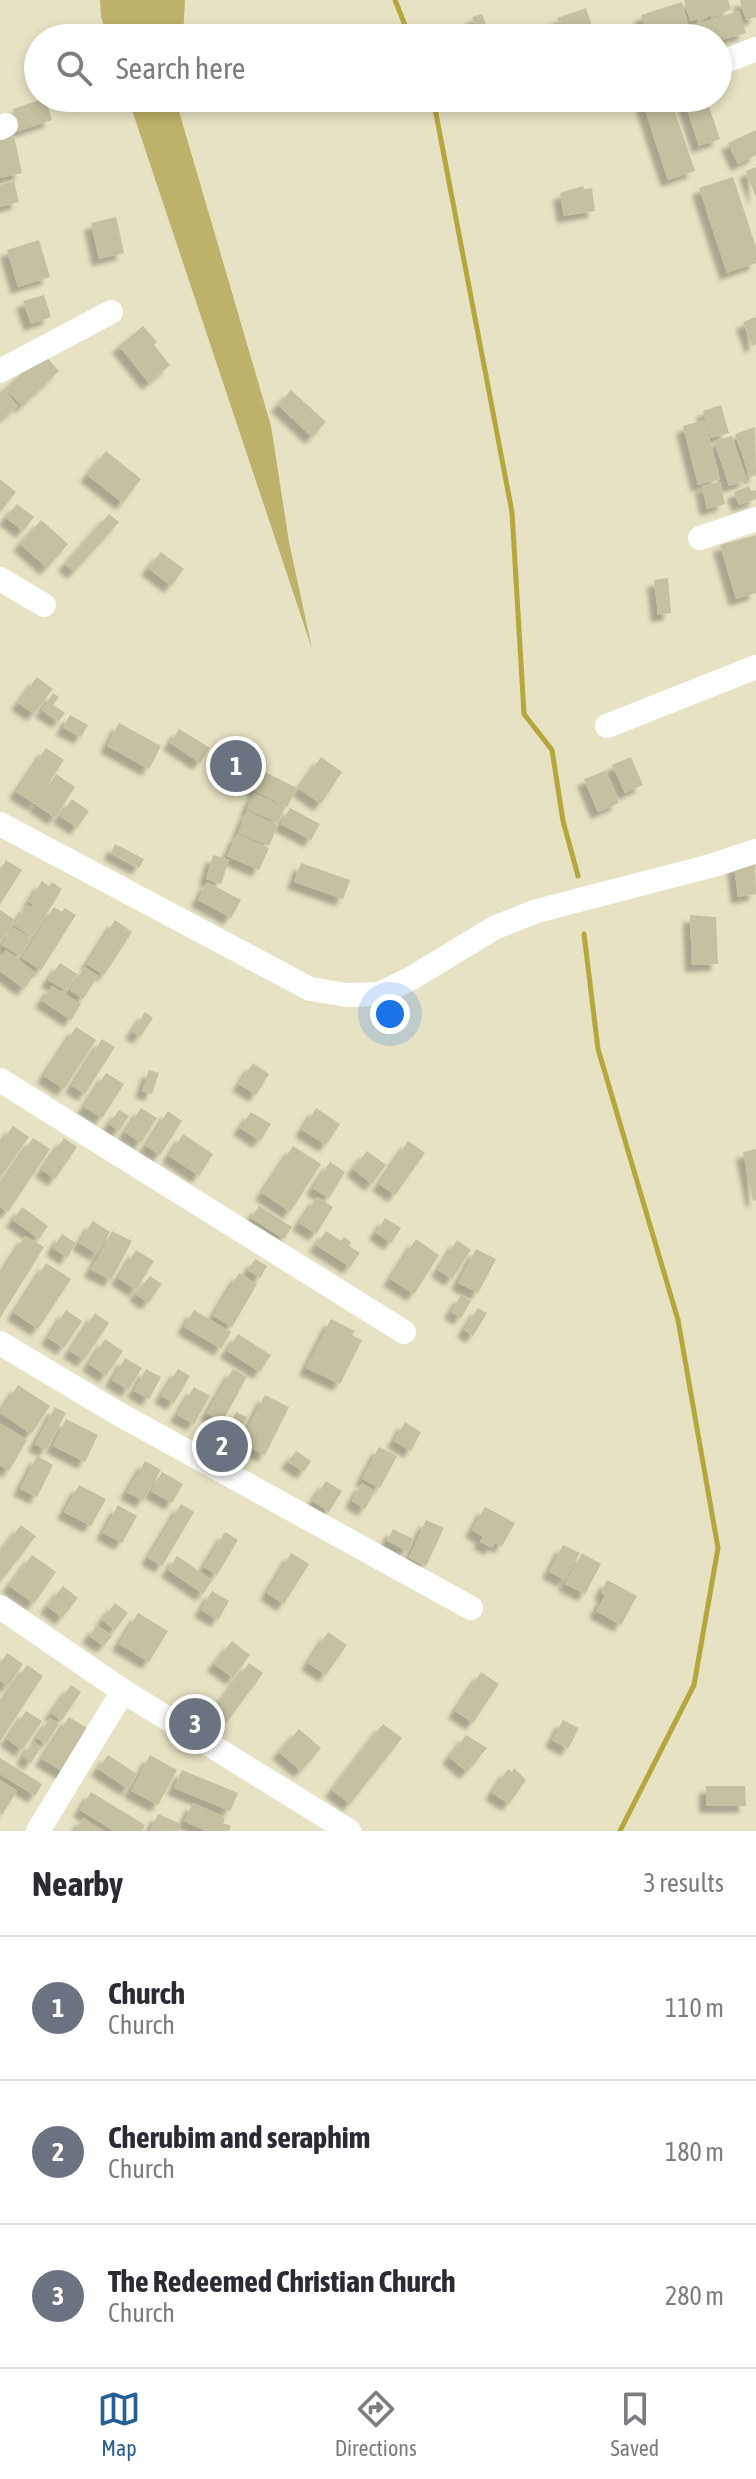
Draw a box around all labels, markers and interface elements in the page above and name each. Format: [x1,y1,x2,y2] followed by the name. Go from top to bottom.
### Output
[24,24,732,112] search box
[52,46,96,90] icon: search
[116,51,245,85] text: Search here
[210,736,262,796] pin: 1
[370,994,410,1034] your location
[196,1416,248,1476] pin: 2
[169,1694,221,1754] pin: 3
[32,1864,123,1903] text: Nearby
[643,1868,724,1898] text: 3 results
[108,1976,185,2010] text: Church
[52,1993,64,2023] text: 1
[665,1993,724,2023] text: 110 m
[108,2010,175,2040] text: Church
[108,2120,370,2154] text: Cherubim and seraphim
[52,2137,64,2167] text: 2
[665,2137,724,2167] text: 180 m
[108,2154,175,2184] text: Church
[108,2264,456,2298] text: The Redeemed Christian Church
[52,2281,64,2311] text: 3
[665,2281,724,2311] text: 280 m
[108,2298,175,2328] text: Church
[97,2387,141,2461] tab: Map
[335,2387,417,2461] tab: Directions
[610,2387,659,2461] tab: Saved

